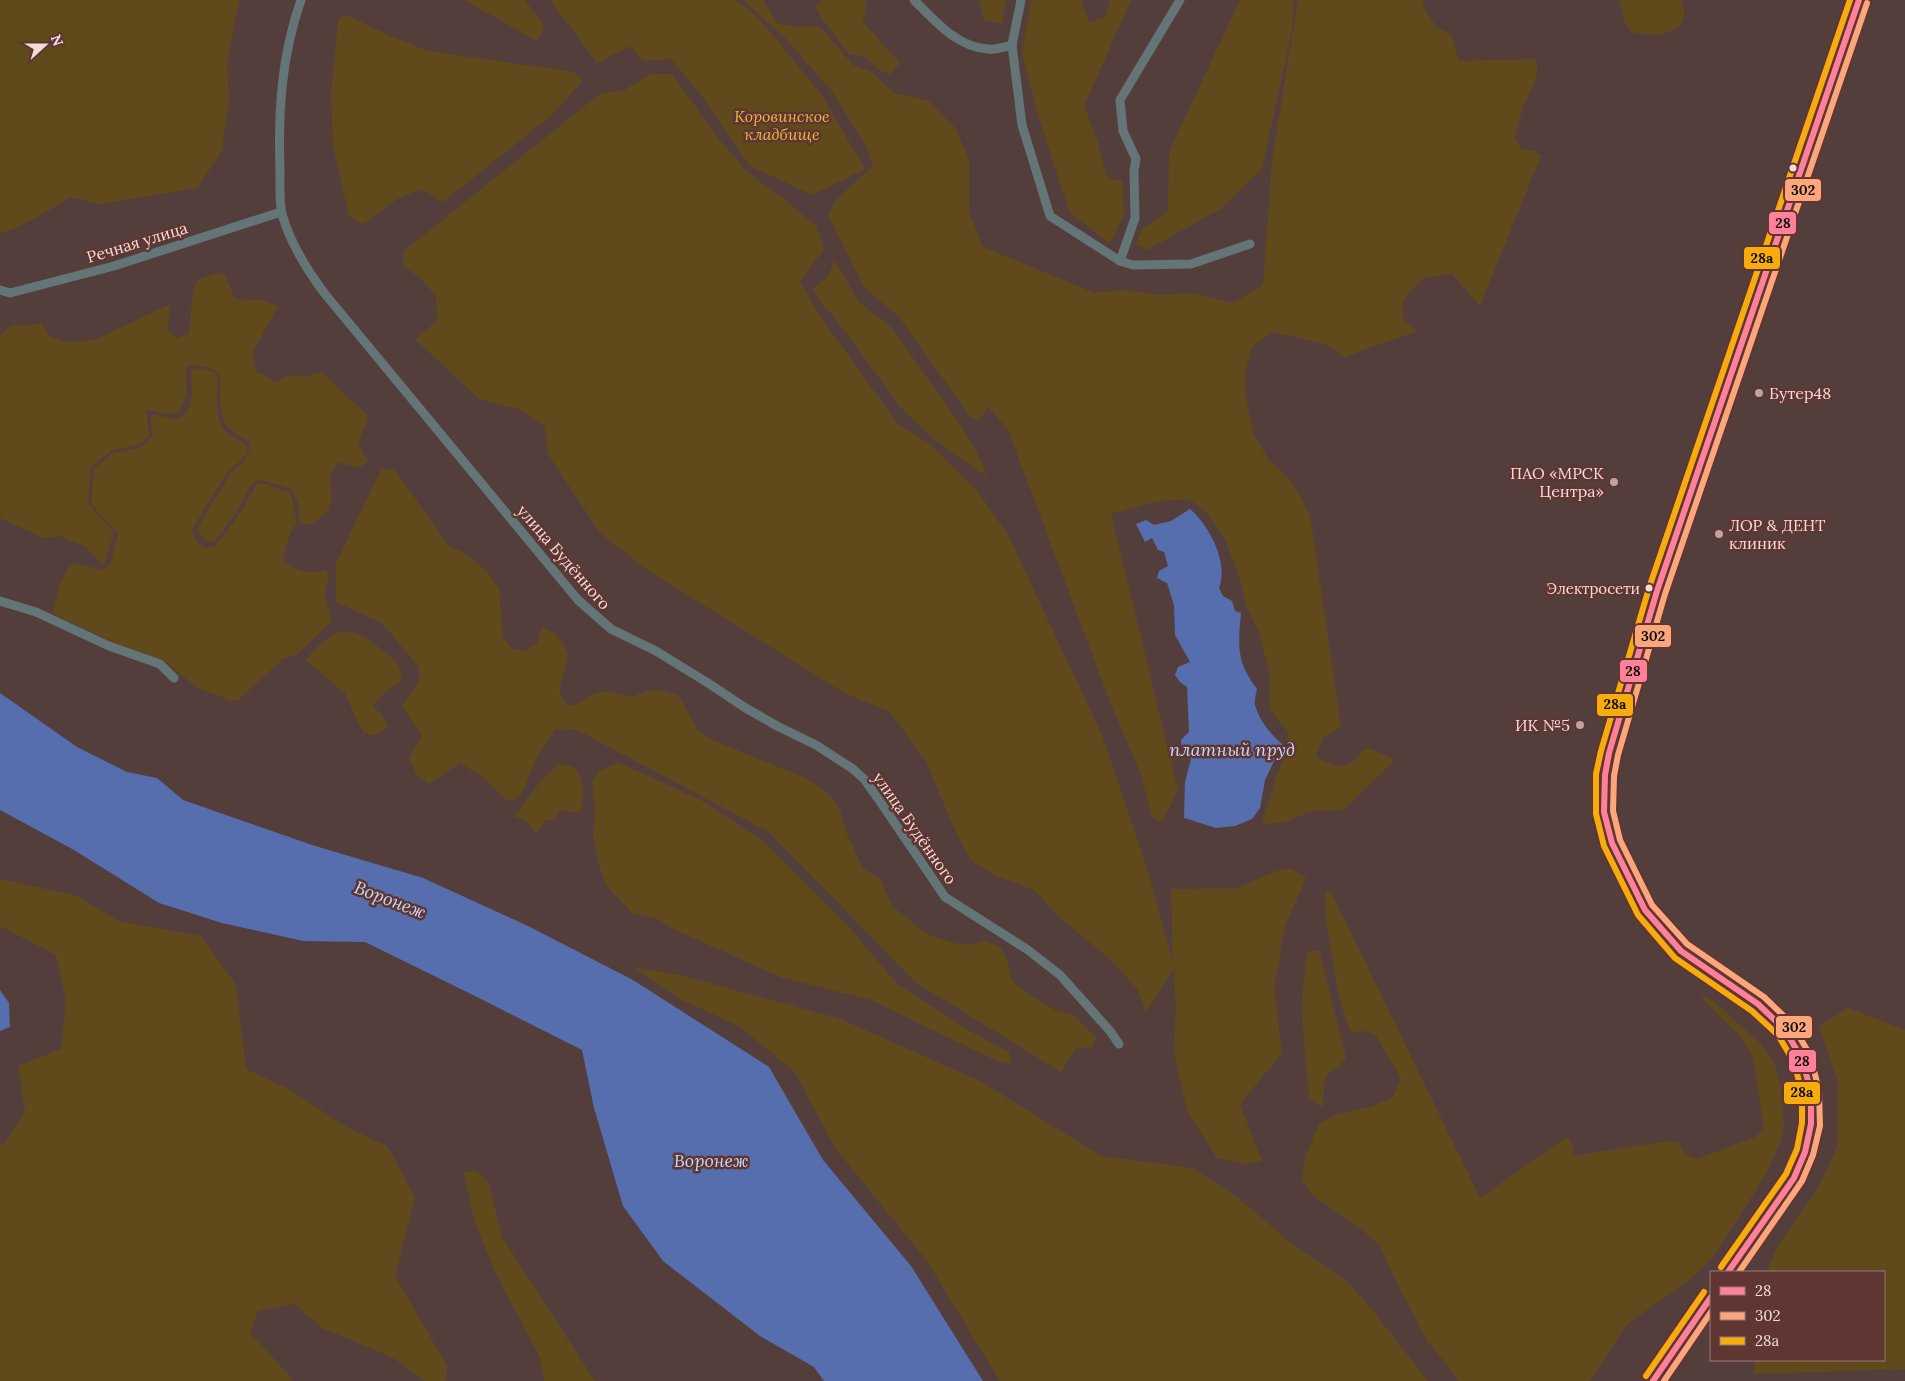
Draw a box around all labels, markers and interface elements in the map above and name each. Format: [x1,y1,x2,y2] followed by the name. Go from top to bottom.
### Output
[20,20,70,70] north arrow
[47,32,68,49] text: N
[734,106,830,144] park label: Коровинское кладбище
[1788,163,1798,173] unlabelled marker
[1784,178,1822,202] line badge: 302
[1791,181,1815,199] text: 302
[1768,211,1797,235] line badge: 28
[1775,214,1791,232] text: 28
[84,217,190,267] street label: Речная улица
[1743,246,1781,270] line badge: 28а
[1751,249,1774,267] text: 28а
[1769,383,1831,403] place label: Бутер48
[1753,387,1765,399] marker: Бутер48
[1510,463,1604,501] place label: ПАО «МРСК Центра»
[1608,476,1620,488] marker: ПАО «МРСК Центра»
[513,500,615,614] street label: улица Будённого
[1729,515,1826,553] place label: ЛОР & ДЕНТ клиник
[1713,528,1725,540] marker: ЛОР & ДЕНТ клиник
[1546,579,1640,598] place label: Электросети
[1644,583,1654,593] marker: Электросети
[1634,624,1672,648] line badge: 302
[1641,627,1665,645] text: 302
[1619,659,1648,683] line badge: 28
[1625,662,1641,680] text: 28
[1596,693,1634,717] line badge: 28а
[1604,695,1627,713] text: 28а
[1515,715,1570,735] place label: ИК №5
[1574,719,1586,731] marker: ИК №5
[1169,738,1295,761] water label: платный пруд
[869,768,961,888] street label: улица Будённого
[351,875,429,924] water label: Воронеж
[1775,1015,1813,1039] line badge: 302
[1782,1018,1806,1036] text: 302
[1788,1049,1817,1073] line badge: 28
[1794,1052,1810,1070] text: 28
[1783,1081,1821,1105] line badge: 28а
[1791,1083,1814,1101] text: 28а
[674,1149,748,1172] water label: Воронеж
[1710,1271,1885,1361] legend
[1755,1281,1772,1300] text: 28
[1755,1306,1781,1325] text: 302
[1755,1331,1779,1350] text: 28а

